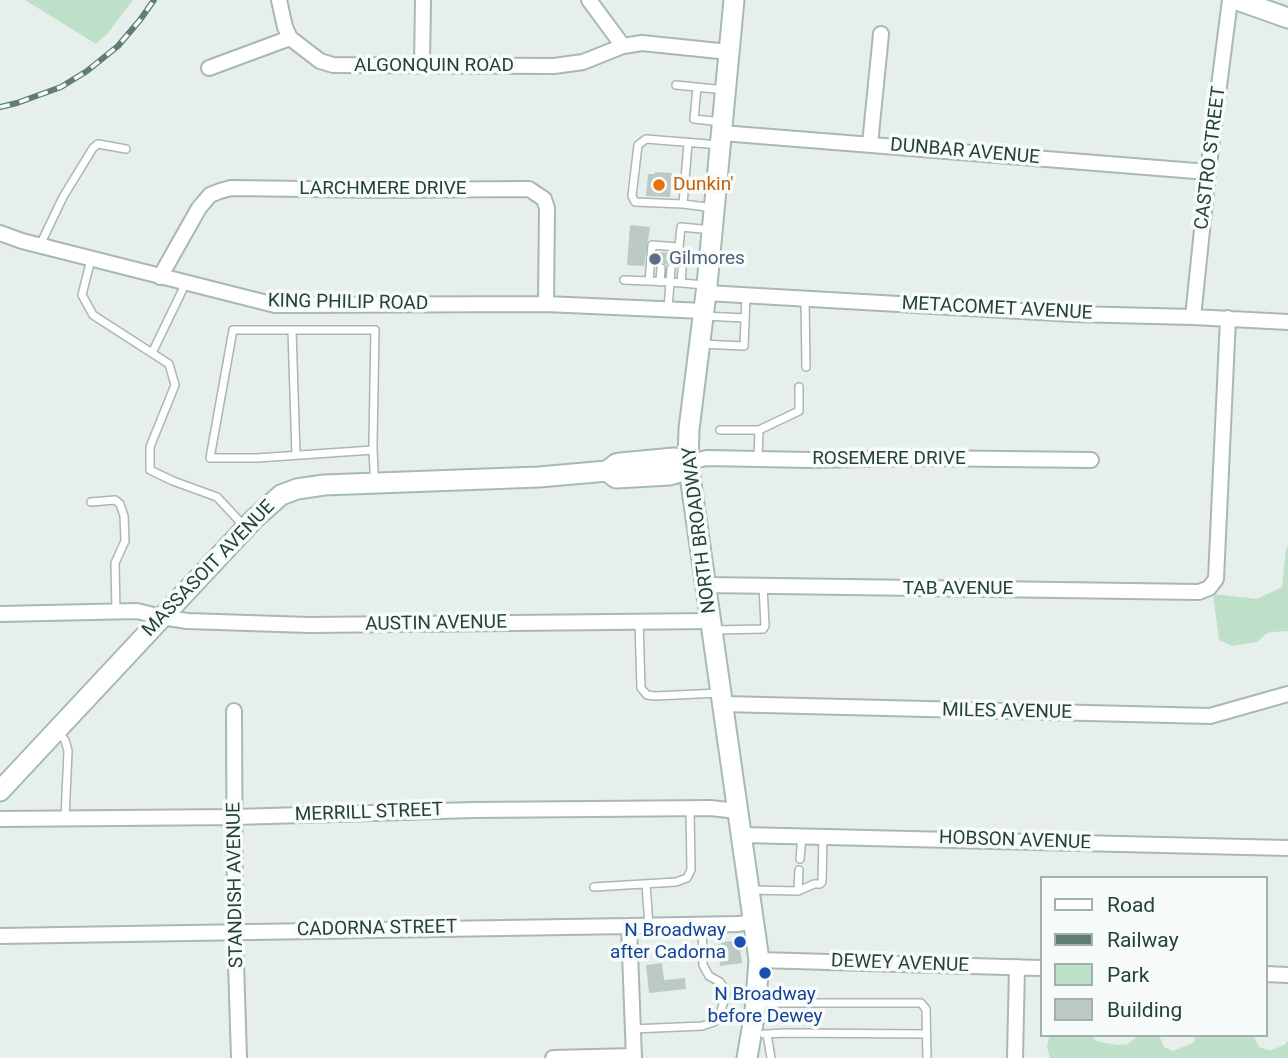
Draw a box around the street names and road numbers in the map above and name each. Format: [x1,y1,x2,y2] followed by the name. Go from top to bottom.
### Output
[354,55,514,77] street label: ALGONQUIN ROAD
[1191,85,1231,231] street label: CASTRO STREET
[889,134,1041,170] street label: DUNBAR AVENUE
[299,178,467,200] street label: LARCHMERE DRIVE
[268,290,428,316] street label: KING PHILIP ROAD
[901,293,1093,325] street label: METACOMET AVENUE
[678,445,722,615] street label: NORTH BROADWAY
[812,448,966,470] street label: ROSEMERE DRIVE
[138,496,280,642] street label: MASSASOIT AVENUE
[903,578,1013,600] street label: TAB AVENUE
[365,611,507,637] street label: AUSTIN AVENUE
[942,699,1072,725] street label: MILES AVENUE
[294,799,444,827] street label: MERRILL STREET
[223,802,249,968] street label: STANDISH AVENUE
[939,827,1091,855] street label: HOBSON AVENUE
[297,916,457,942] street label: CADORNA STREET
[831,950,969,978] street label: DEWEY AVENUE

